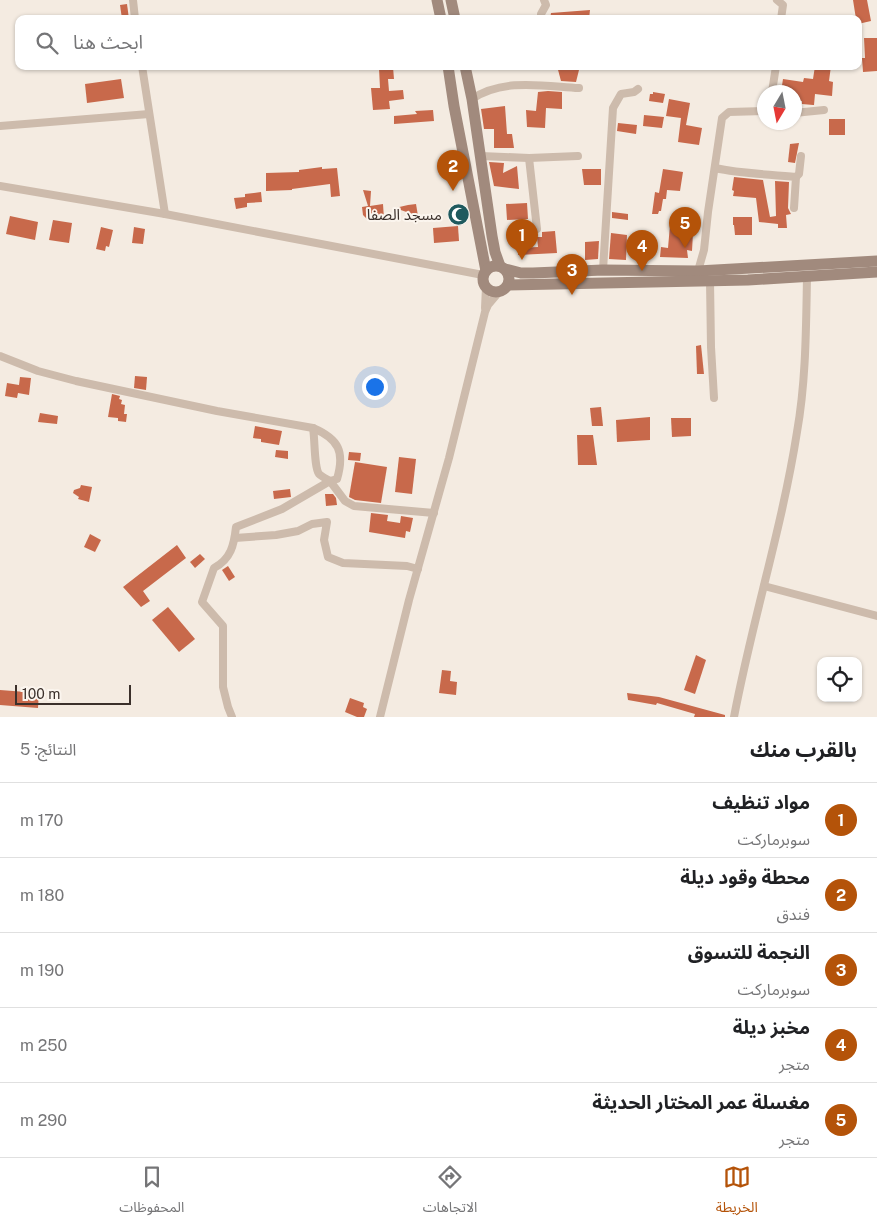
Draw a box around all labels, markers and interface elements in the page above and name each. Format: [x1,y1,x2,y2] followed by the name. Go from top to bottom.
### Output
[15,15,862,70] search box
[33,29,61,57] icon: search
[73,31,143,53] text: ابحث هنا
[757,85,802,130] north arrow
[437,150,469,191] pin: 2
[446,203,470,227] mosque icon: مسجد الصفا
[367,206,442,223] place label: مسجد الصفا
[669,207,701,248] pin: 5
[506,219,538,260] pin: 1
[626,230,658,271] pin: 4
[556,254,588,295] pin: 3
[362,374,388,400] your location
[817,657,862,702] map controls
[817,657,862,702] button: locate
[15,682,131,705] scale bar
[22,686,60,702] text: 100 m
[750,737,857,762] text: بالقرب منك
[20,740,76,759] text: النتائج: 5
[712,791,810,813] text: مواد تنظيف
[20,811,63,830] text: 170 m
[838,811,844,830] text: 1
[738,830,810,849] text: سوبرماركت
[680,866,810,888] text: محطة وقود ديلة
[20,886,64,905] text: 180 m
[836,886,846,905] text: 2
[776,905,810,924] text: فندق
[688,941,810,963] text: النجمة للتسوق
[20,961,64,980] text: 190 m
[836,961,846,980] text: 3
[738,980,810,999] text: سوبرماركت
[733,1016,810,1038] text: مخبز ديلة
[20,1036,67,1055] text: 250 m
[836,1036,846,1055] text: 4
[779,1055,810,1074] text: متجر
[592,1091,810,1113] text: مغسلة عمر المختار الحديثة
[20,1111,67,1130] text: 290 m
[836,1111,846,1130] text: 5
[779,1130,810,1149] text: متجر
[119,1163,184,1222] tab: المحفوظات
[423,1163,477,1222] tab: الاتجاهات
[716,1163,758,1222] tab: الخريطة

